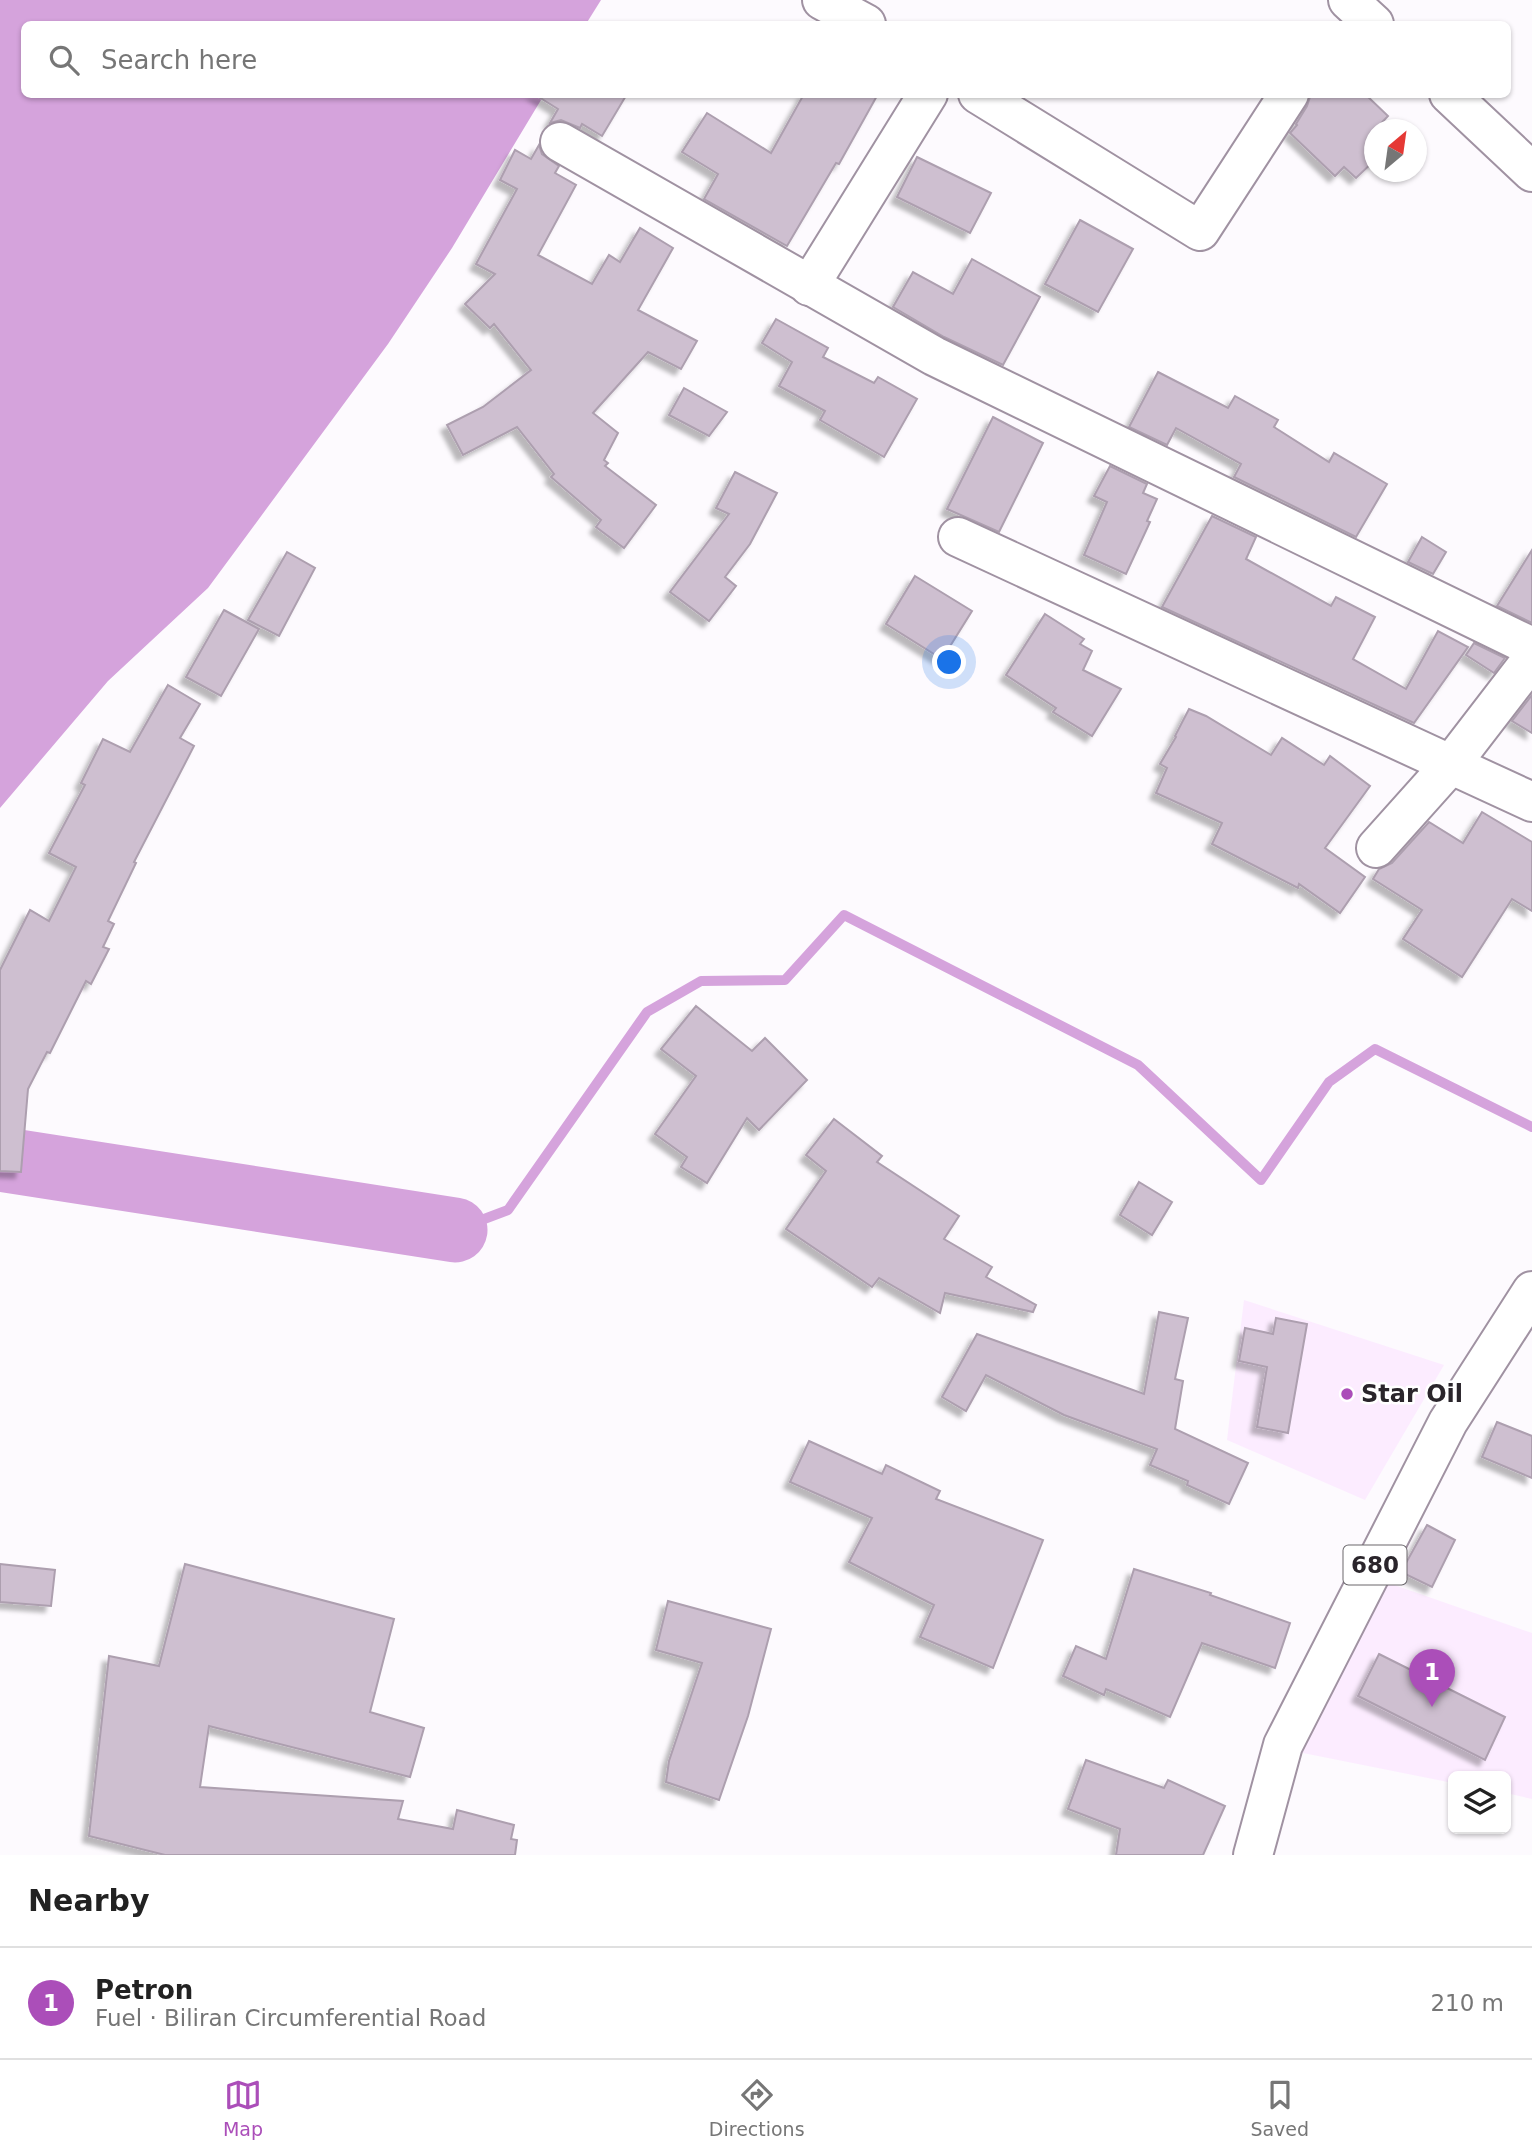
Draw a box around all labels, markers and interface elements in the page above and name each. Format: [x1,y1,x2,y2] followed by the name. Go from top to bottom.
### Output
[21,21,1511,98] search box
[45,41,83,79] icon: search
[101,45,257,75] text: Search here
[1364,119,1427,182] north arrow
[932,645,966,679] your location
[1361,1380,1463,1408] place label: Star Oil
[1339,1386,1355,1402] marker: Star Oil
[1344,1546,1406,1584] road number: 680
[1409,1649,1455,1707] pin: 1
[1448,1771,1511,1834] map controls
[1448,1771,1511,1834] button: layers
[28,1883,150,1918] text: Nearby
[95,1975,193,2005] text: Petron
[43,1990,59,2016] text: 1
[1430,1990,1504,2016] text: 210 m
[95,2005,486,2031] text: Fuel · Biliran Circumferential Road
[223,2076,263,2140] tab: Map
[709,2076,805,2140] tab: Directions
[1250,2076,1309,2140] tab: Saved

